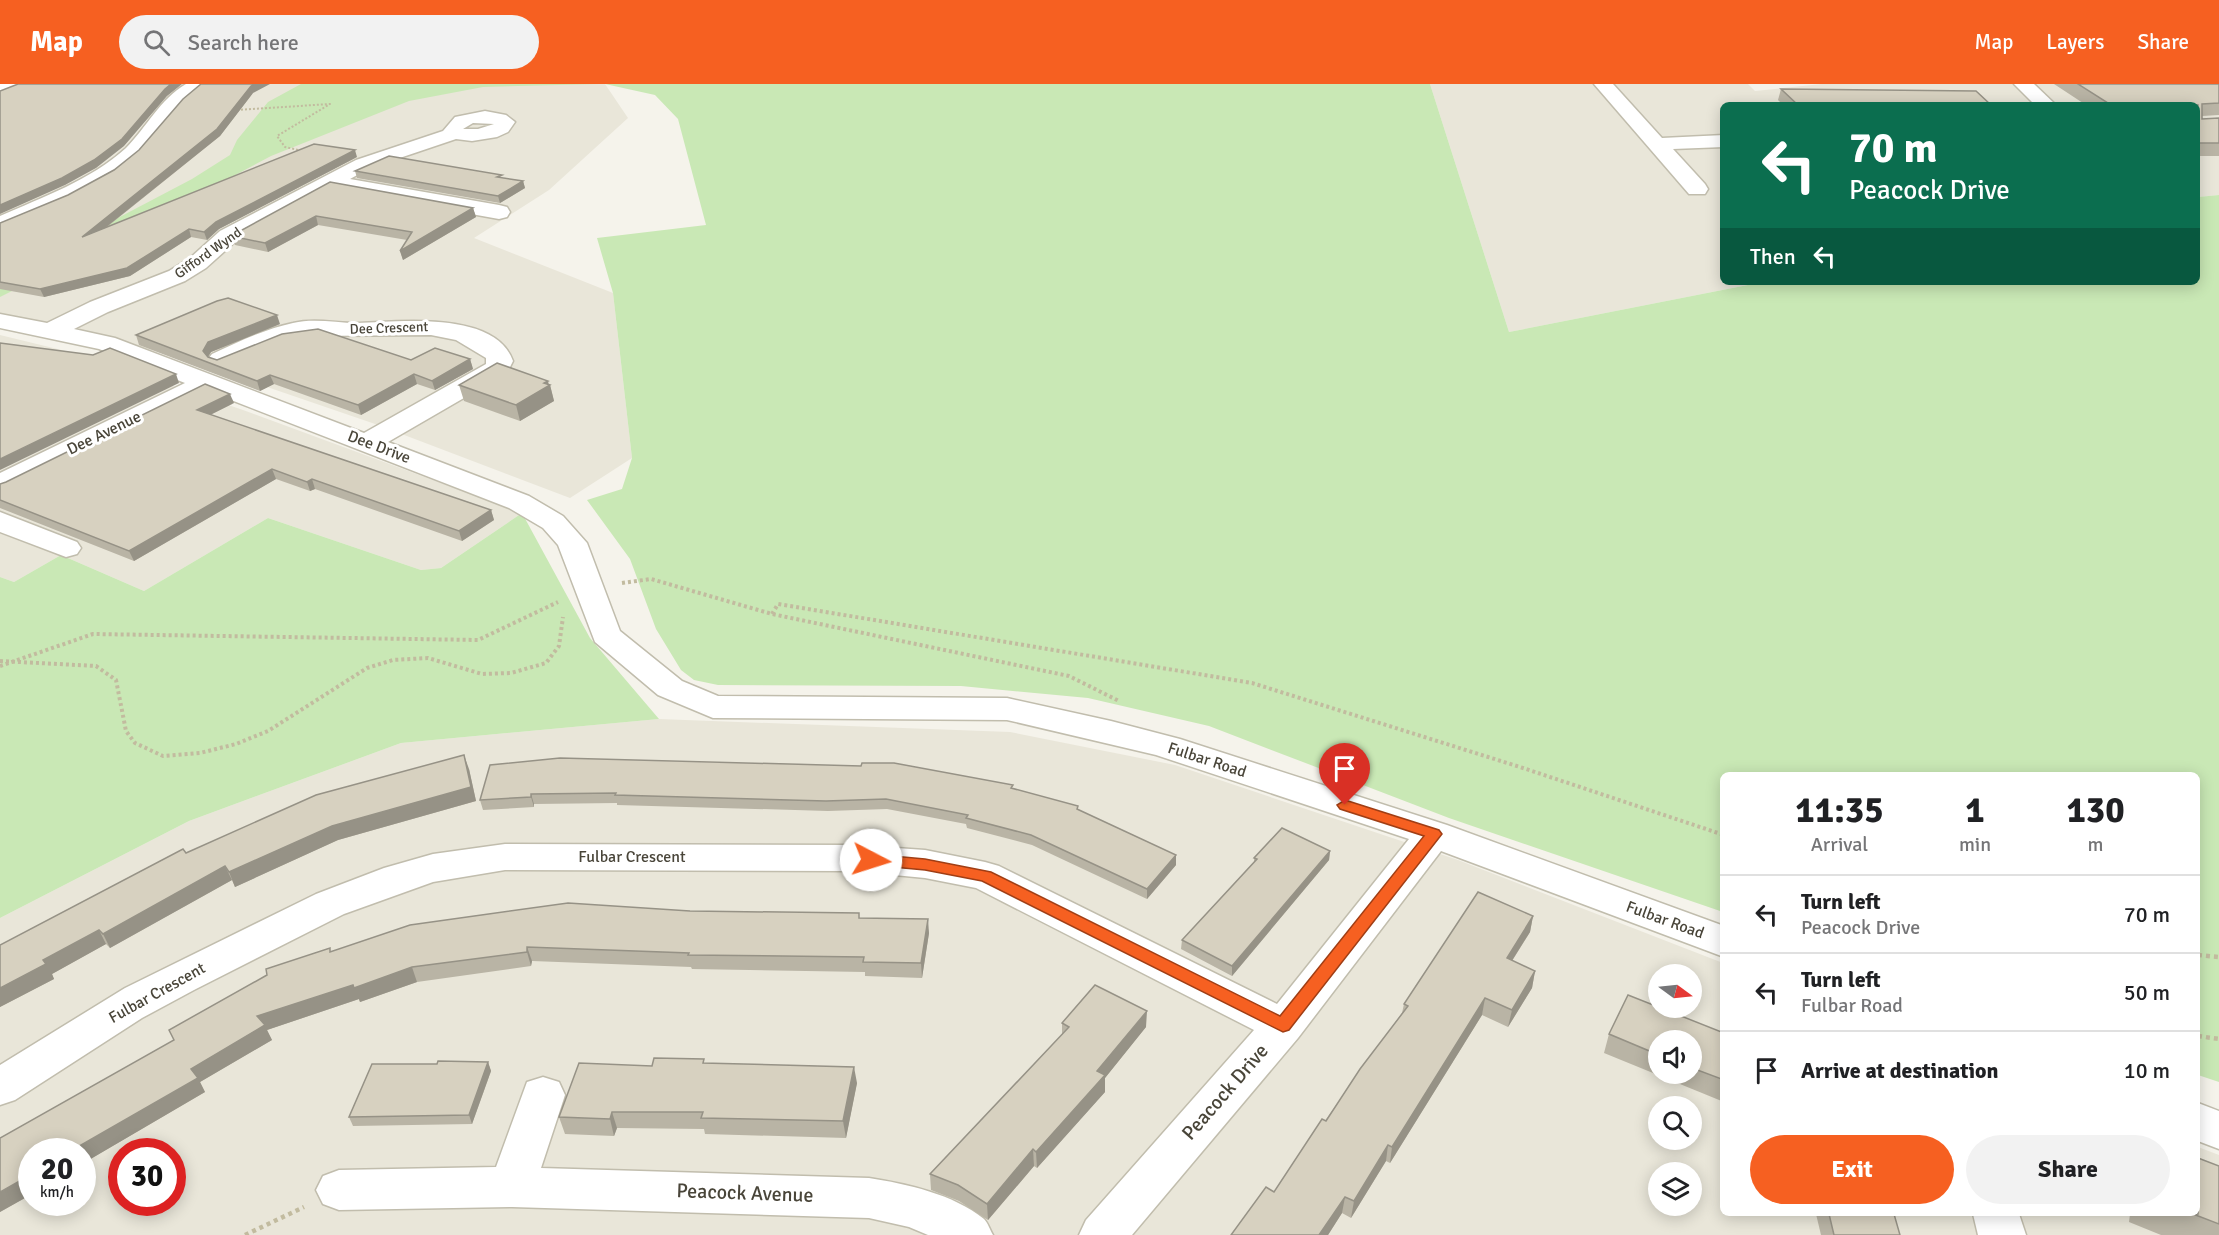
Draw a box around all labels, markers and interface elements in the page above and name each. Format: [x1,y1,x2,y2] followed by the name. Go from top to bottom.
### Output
[119,15,539,69] search box
[30,25,83,59] text: Map
[140,26,173,59] icon: search
[188,29,299,56] text: Search here
[1975,29,2013,55] text: Map
[2046,29,2104,55] text: Layers
[2137,29,2189,55] text: Share
[1849,123,1938,174] text: 70 m
[1750,126,1828,204] icon: left
[1849,174,2010,207] text: Peacock Drive
[171,224,245,282] street label: Gifford Wynd
[1808,240,1841,273] icon: left
[1750,243,1796,270] text: Then
[349,318,429,338] street label: Dee Crescent
[64,406,144,460] street label: Dee Avenue
[345,426,413,468] street label: Dee Drive
[1165,738,1249,782] street label: Fulbar Road
[1319,743,1370,805] pin
[1328,752,1361,785] icon: arrive
[1795,788,1884,833] text: 11:35
[1965,788,1985,833] text: 1
[2066,788,2125,833] text: 130
[839,828,903,892] position arrow
[1811,832,1868,857] text: Arrival
[1959,832,1991,857] text: min
[2088,832,2104,857] text: m
[578,847,686,867] street label: Fulbar Crescent
[1801,888,1881,915] text: Turn left
[1623,897,1707,943] street label: Fulbar Road
[1750,898,1783,931] icon: left
[2124,901,2170,928] text: 70 m
[1801,915,1920,940] text: Peacock Drive
[105,958,209,1028] street label: Fulbar Crescent
[1648,964,1702,1018] north arrow
[1648,964,1702,1216] map controls
[1801,966,1881,993] text: Turn left
[1750,976,1783,1009] icon: left
[2124,979,2170,1006] text: 50 m
[1801,993,1903,1018] text: Fulbar Road
[1648,1030,1702,1084] button: sound
[1176,1039,1274,1145] street label: Peacock Drive
[1750,1054,1783,1087] icon: arrive
[1801,1057,1998,1084] text: Arrive at destination
[2124,1057,2170,1084] text: 10 m
[1648,1096,1702,1150] button: search
[1750,1135,1954,1204] button: Exit
[1966,1135,2170,1204] button: Share
[108,1138,186,1216] speed limit sign: 30
[41,1151,73,1188] text: 20
[1648,1162,1702,1216] button: layers
[676,1178,814,1208] street label: Peacock Avenue
[40,1183,74,1201] text: km/h

